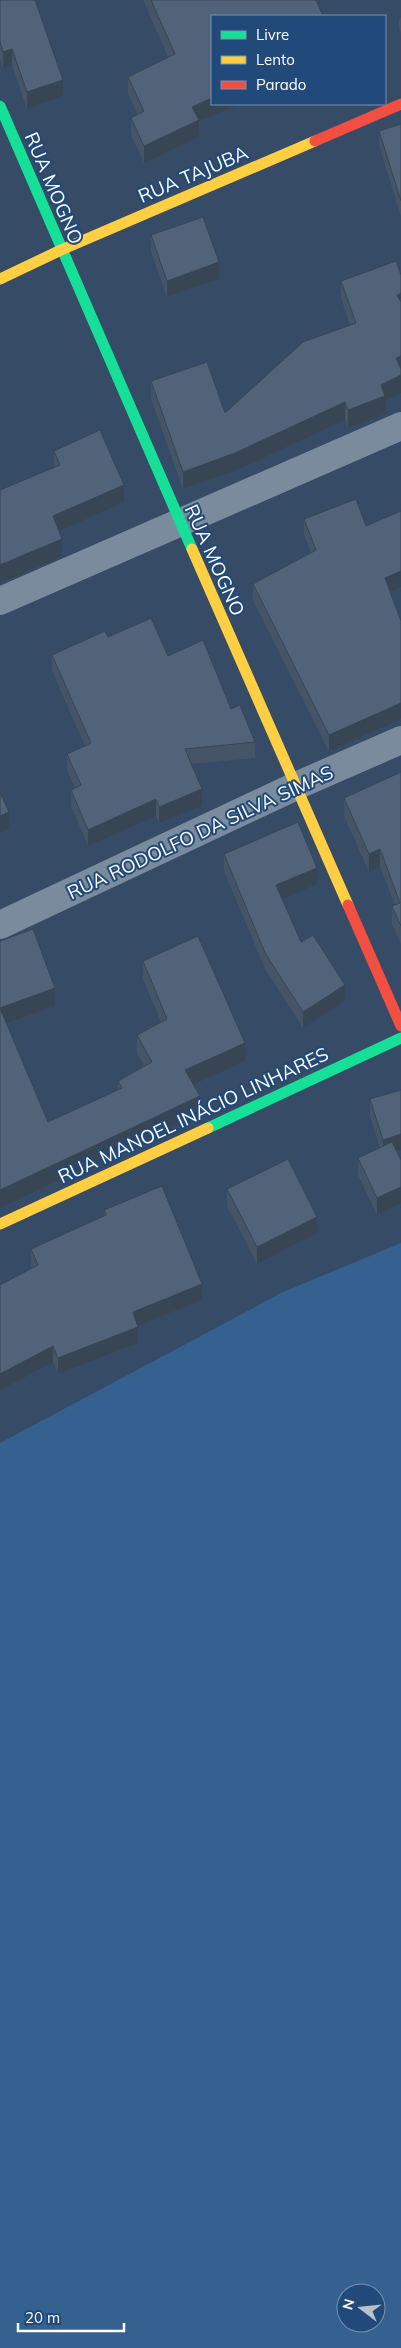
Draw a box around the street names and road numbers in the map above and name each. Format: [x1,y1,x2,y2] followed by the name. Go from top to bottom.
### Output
[20,128,88,248] street label: RUA MOGNO
[134,140,252,208] street label: RUA TAJUBA
[180,500,250,620] street label: RUA MOGNO
[63,760,337,904] street label: RUA RODOLFO DA SILVA SIMAS
[54,1042,332,1188] street label: RUA MANOEL INÁCIO LINHARES

